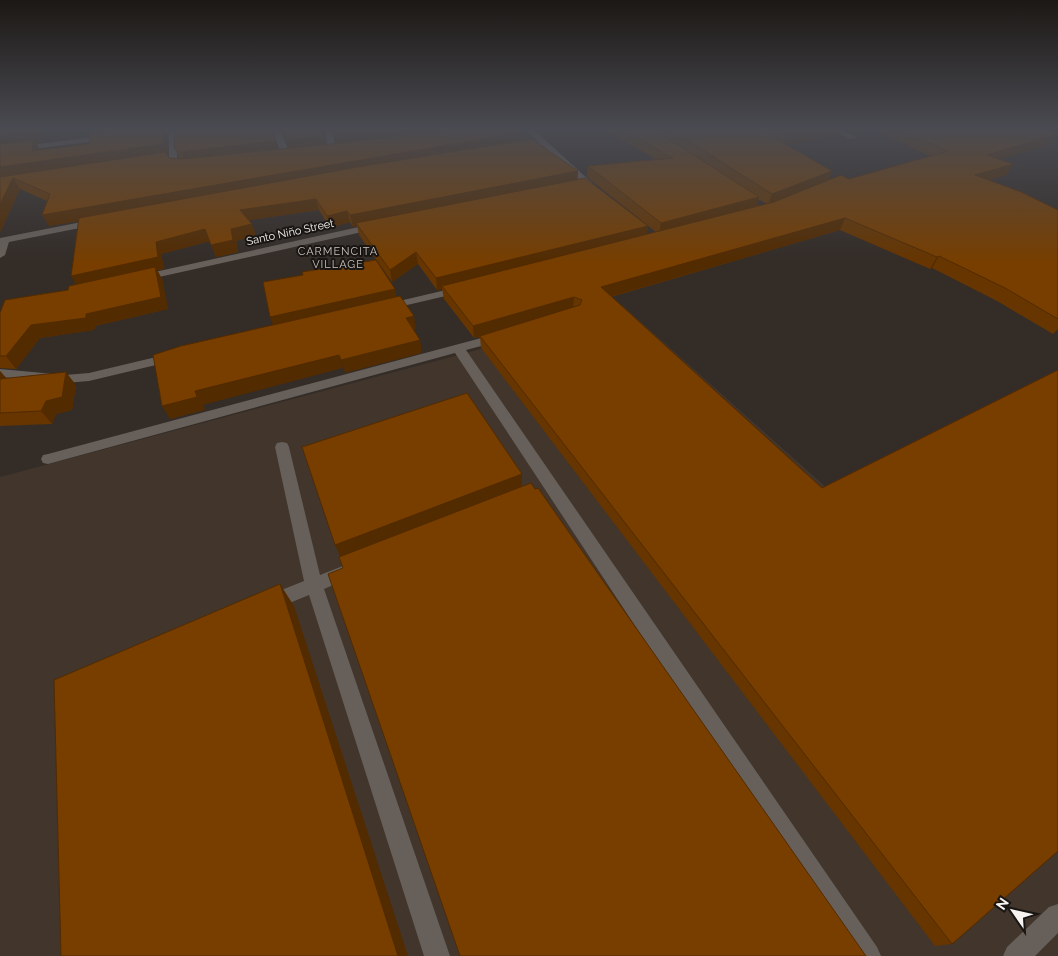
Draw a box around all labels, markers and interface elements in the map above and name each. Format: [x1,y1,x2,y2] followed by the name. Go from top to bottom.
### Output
[245,217,335,248] street label: Santo Niño Street
[298,245,378,271] district label: CARMENCITA VILLAGE
[988,886,1038,936] north arrow
[993,895,1012,913] text: N

